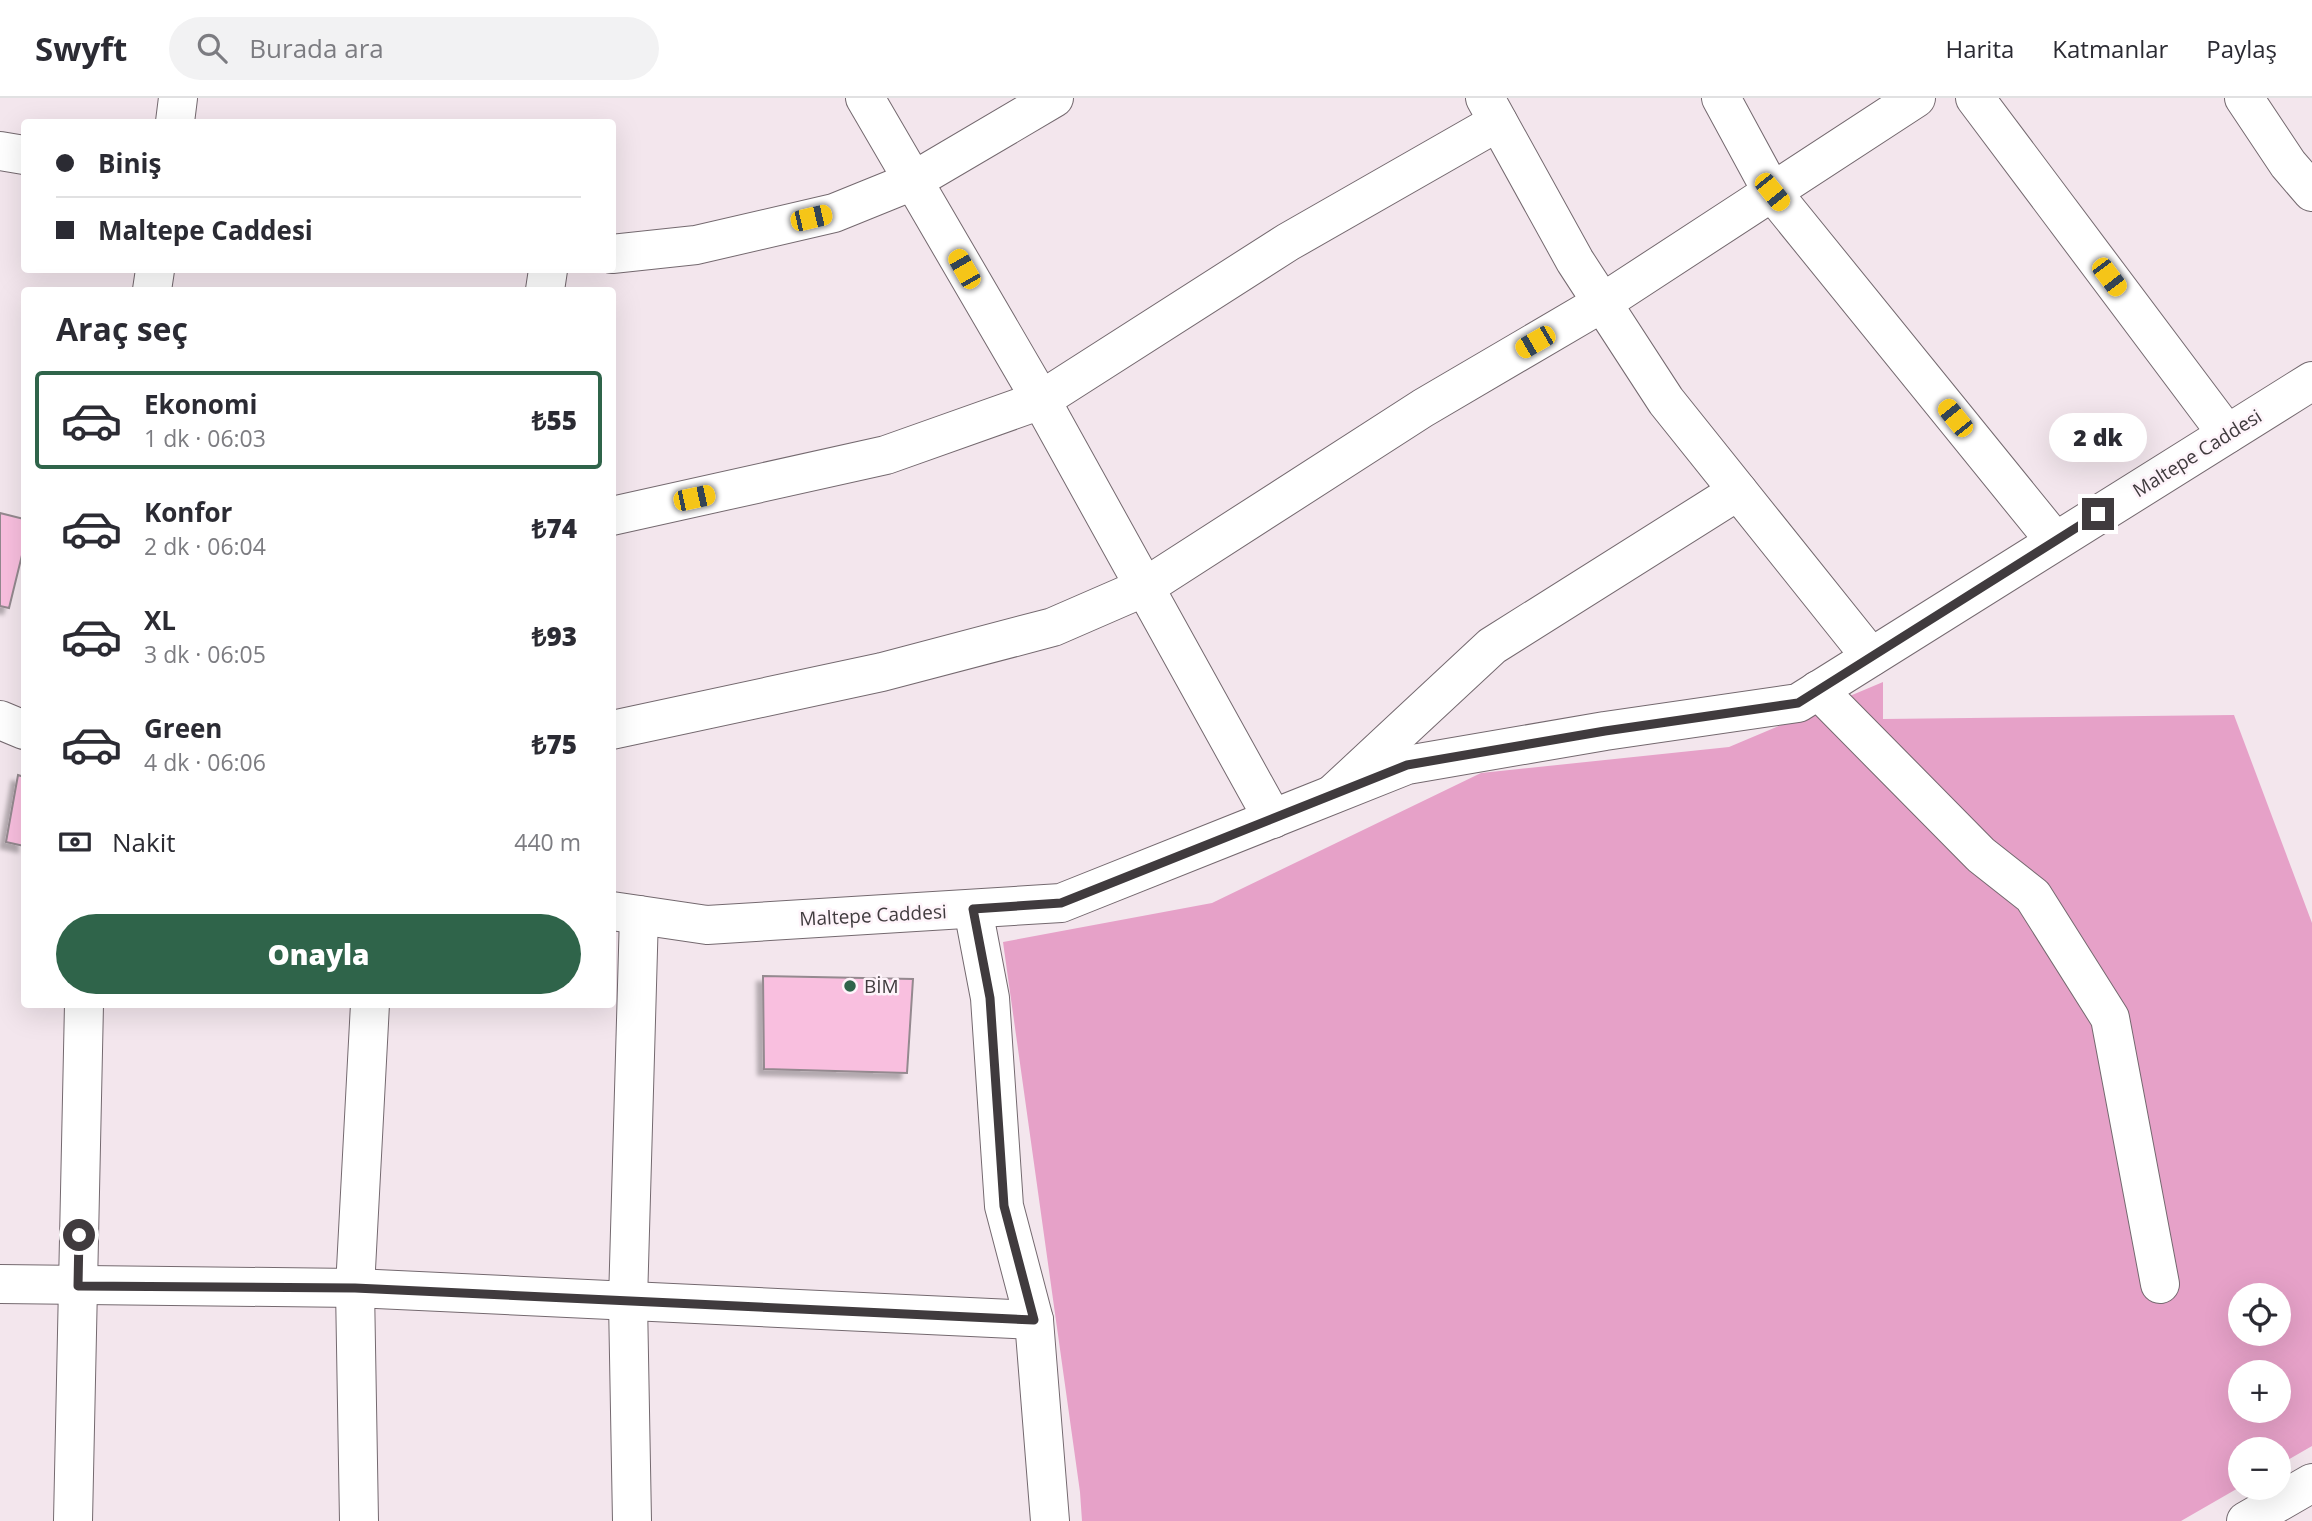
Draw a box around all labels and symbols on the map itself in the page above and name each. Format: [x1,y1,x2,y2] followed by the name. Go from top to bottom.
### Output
[1751,169,1794,215] car
[789,203,834,233] car
[945,246,984,292] car
[2088,254,2131,300] car
[1512,322,1559,362] car
[1934,395,1977,441] car
[2128,403,2266,503] street label: Maltepe Caddesi
[2049,412,2147,462] callout: 2 dk
[672,483,717,513] car
[2082,498,2114,530] route end
[799,898,947,932] street label: Maltepe Caddesi
[864,973,899,999] place label: BİM
[842,978,858,994] marker: BİM
[63,1219,95,1251] route start

